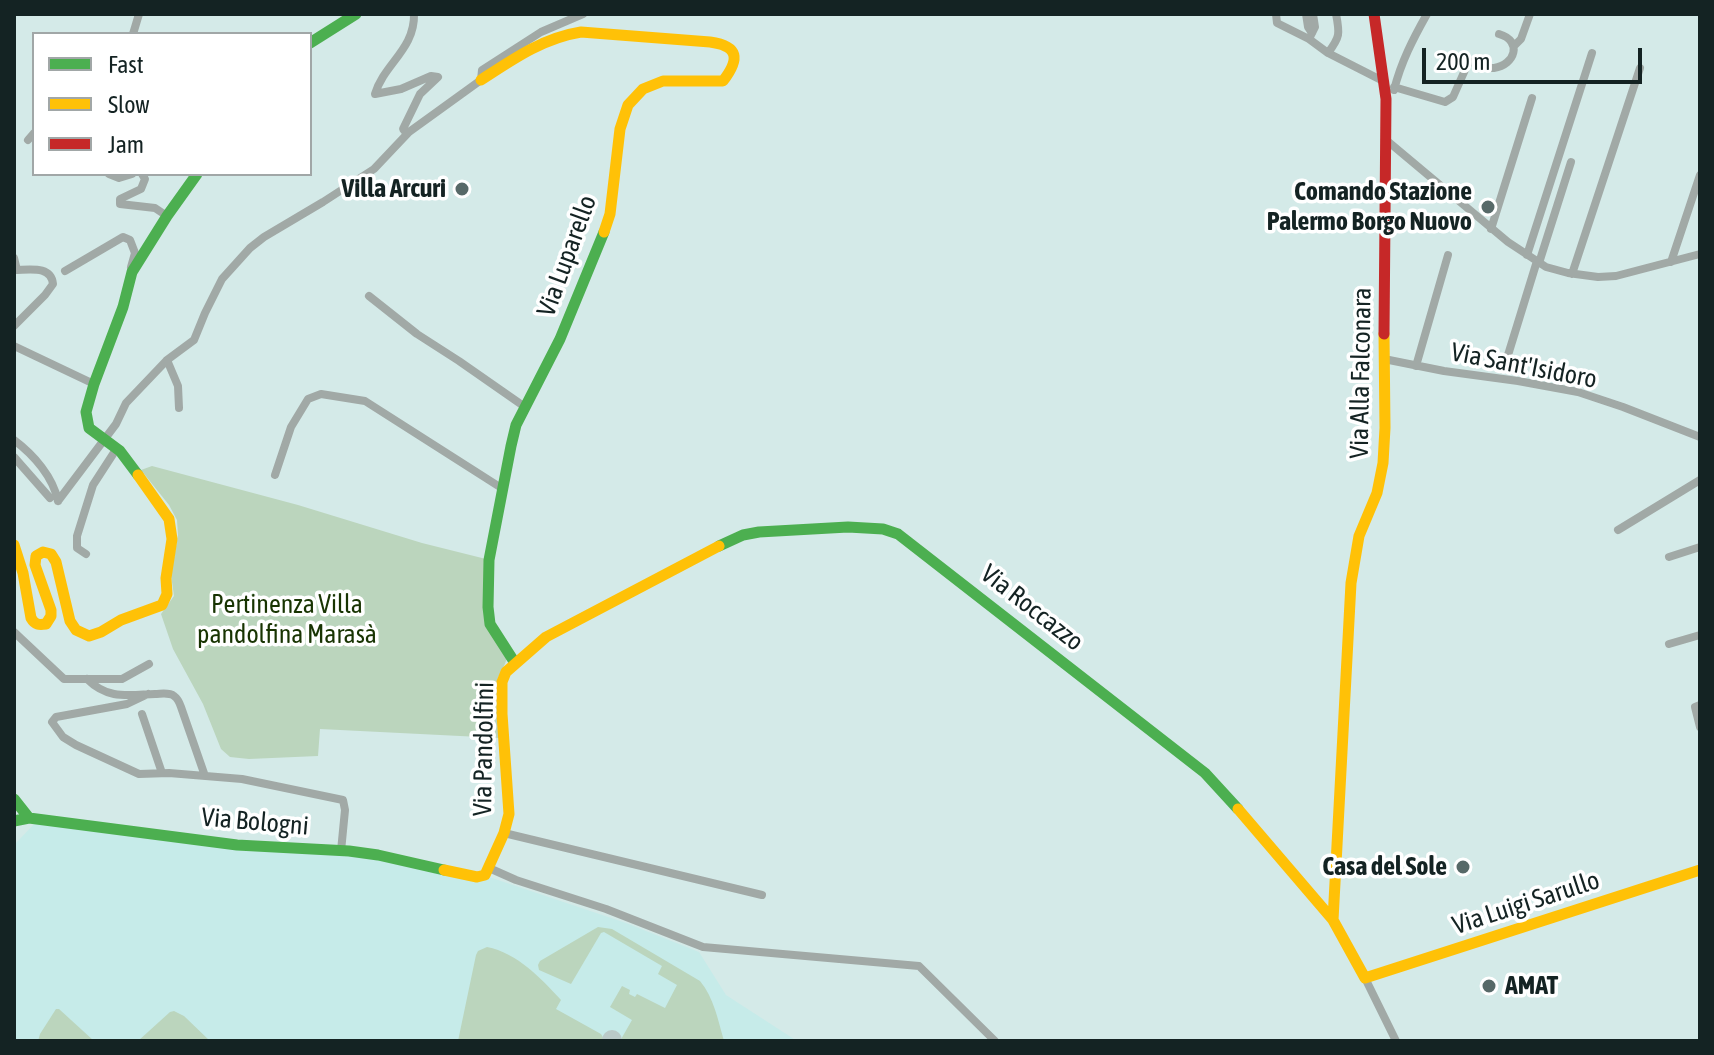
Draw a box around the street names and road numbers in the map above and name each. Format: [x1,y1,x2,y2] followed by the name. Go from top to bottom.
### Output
[531,191,603,321] street label: Via Luparello
[1344,287,1378,459] street label: Via Alla Falconara
[1448,337,1600,395] street label: Via Sant'Isidoro
[974,558,1090,658] street label: Via Roccazzo
[467,682,501,816] street label: Via Pandolfini
[200,802,310,842] street label: Via Bologni
[1449,865,1603,941] street label: Via Luigi Sarullo

